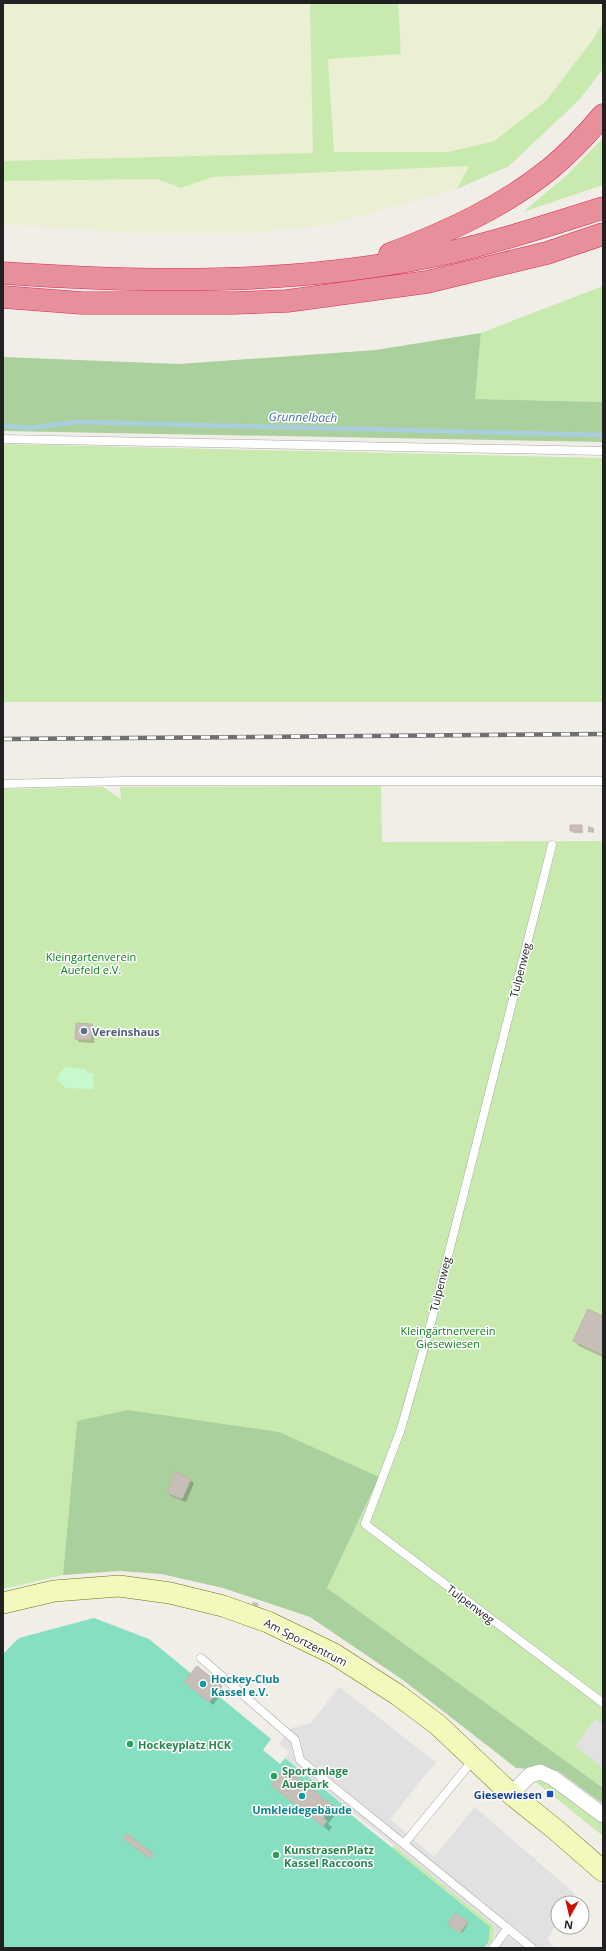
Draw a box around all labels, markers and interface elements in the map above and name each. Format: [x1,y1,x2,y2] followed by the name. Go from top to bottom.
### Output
[268,408,338,426] water label: Grunnelbach
[506,941,534,999] street label: Tulpenweg
[46,949,136,977] park label: Kleingartenverein Auefeld e.V.
[92,1024,160,1039] place label: Vereinshaus
[79,1026,89,1036] marker: Vereinshaus
[426,1255,454,1313] street label: Tulpenweg
[401,1323,496,1351] park label: Kleingärtnerverein Giesewiesen
[444,1581,498,1627] street label: Tulpenweg
[262,1615,350,1669] street label: Am Sportzentrum
[211,1671,280,1699] place label: Hockey-Club Kassel e.V.
[198,1679,208,1689] marker: Hockey-Club Kassel e.V.
[138,1737,232,1752] place label: Hockeyplatz HCK
[125,1739,135,1749] marker: Hockeyplatz HCK
[282,1763,349,1791] place label: Sportanlage Auepark
[269,1771,279,1781] marker: Sportanlage Auepark
[474,1787,542,1802] place label: Giesewiesen
[545,1789,555,1799] marker: Giesewiesen
[297,1791,307,1801] marker: Umkleidegebäude
[252,1802,352,1817] place label: Umkleidegebäude
[284,1842,375,1870] place label: KunstrasenPlatz Kassel Raccoons
[271,1850,281,1860] marker: KunstrasenPlatz Kassel Raccoons
[550,1895,590,1935] north arrow
[563,1917,574,1933] text: N

